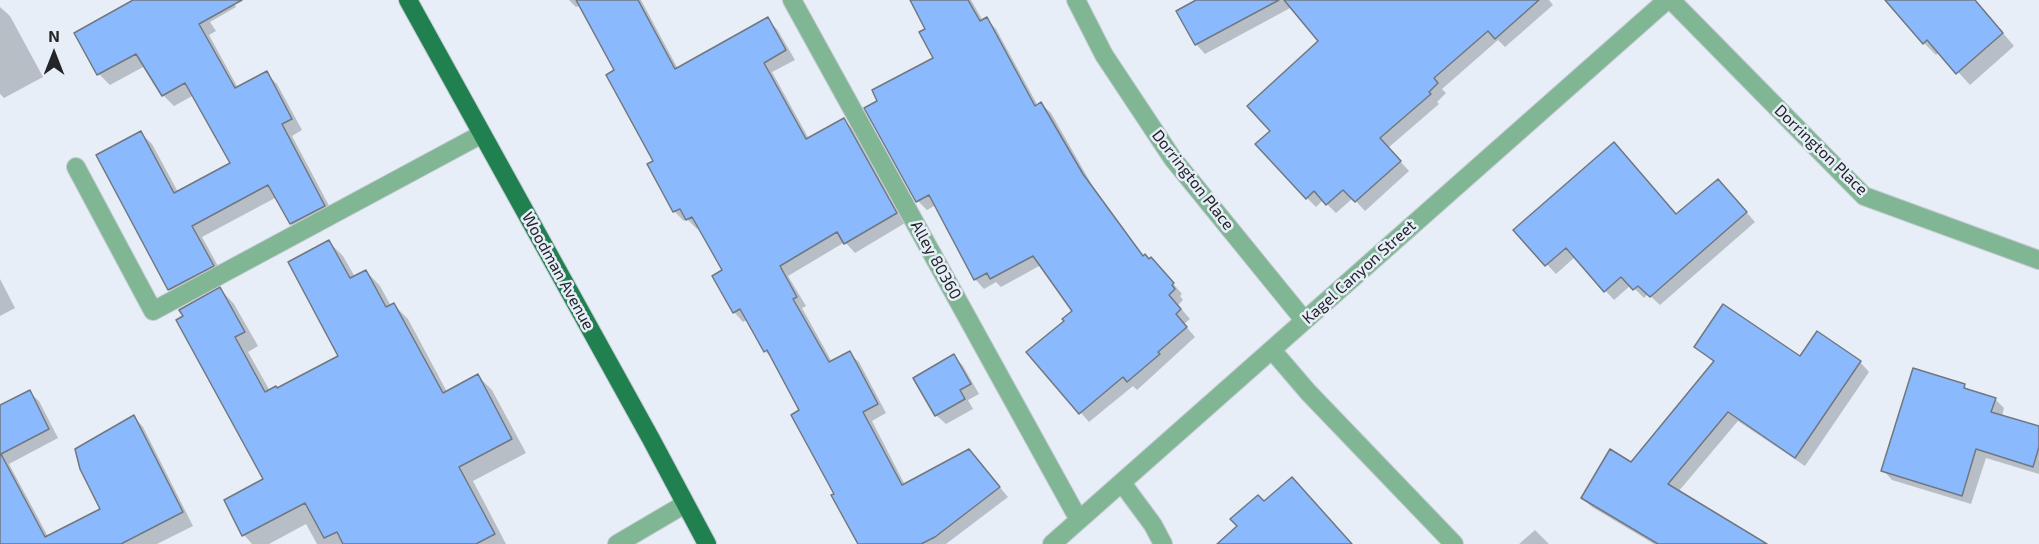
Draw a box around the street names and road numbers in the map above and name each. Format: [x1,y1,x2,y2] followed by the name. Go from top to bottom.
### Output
[1770,101,1872,199] street label: Dorrington Place
[1148,126,1238,234] street label: Dorrington Place
[518,209,598,333] street label: Woodman Avenue
[1298,216,1420,328] street label: Kagel Canyon Street
[906,217,966,303] street label: Alley 80360

